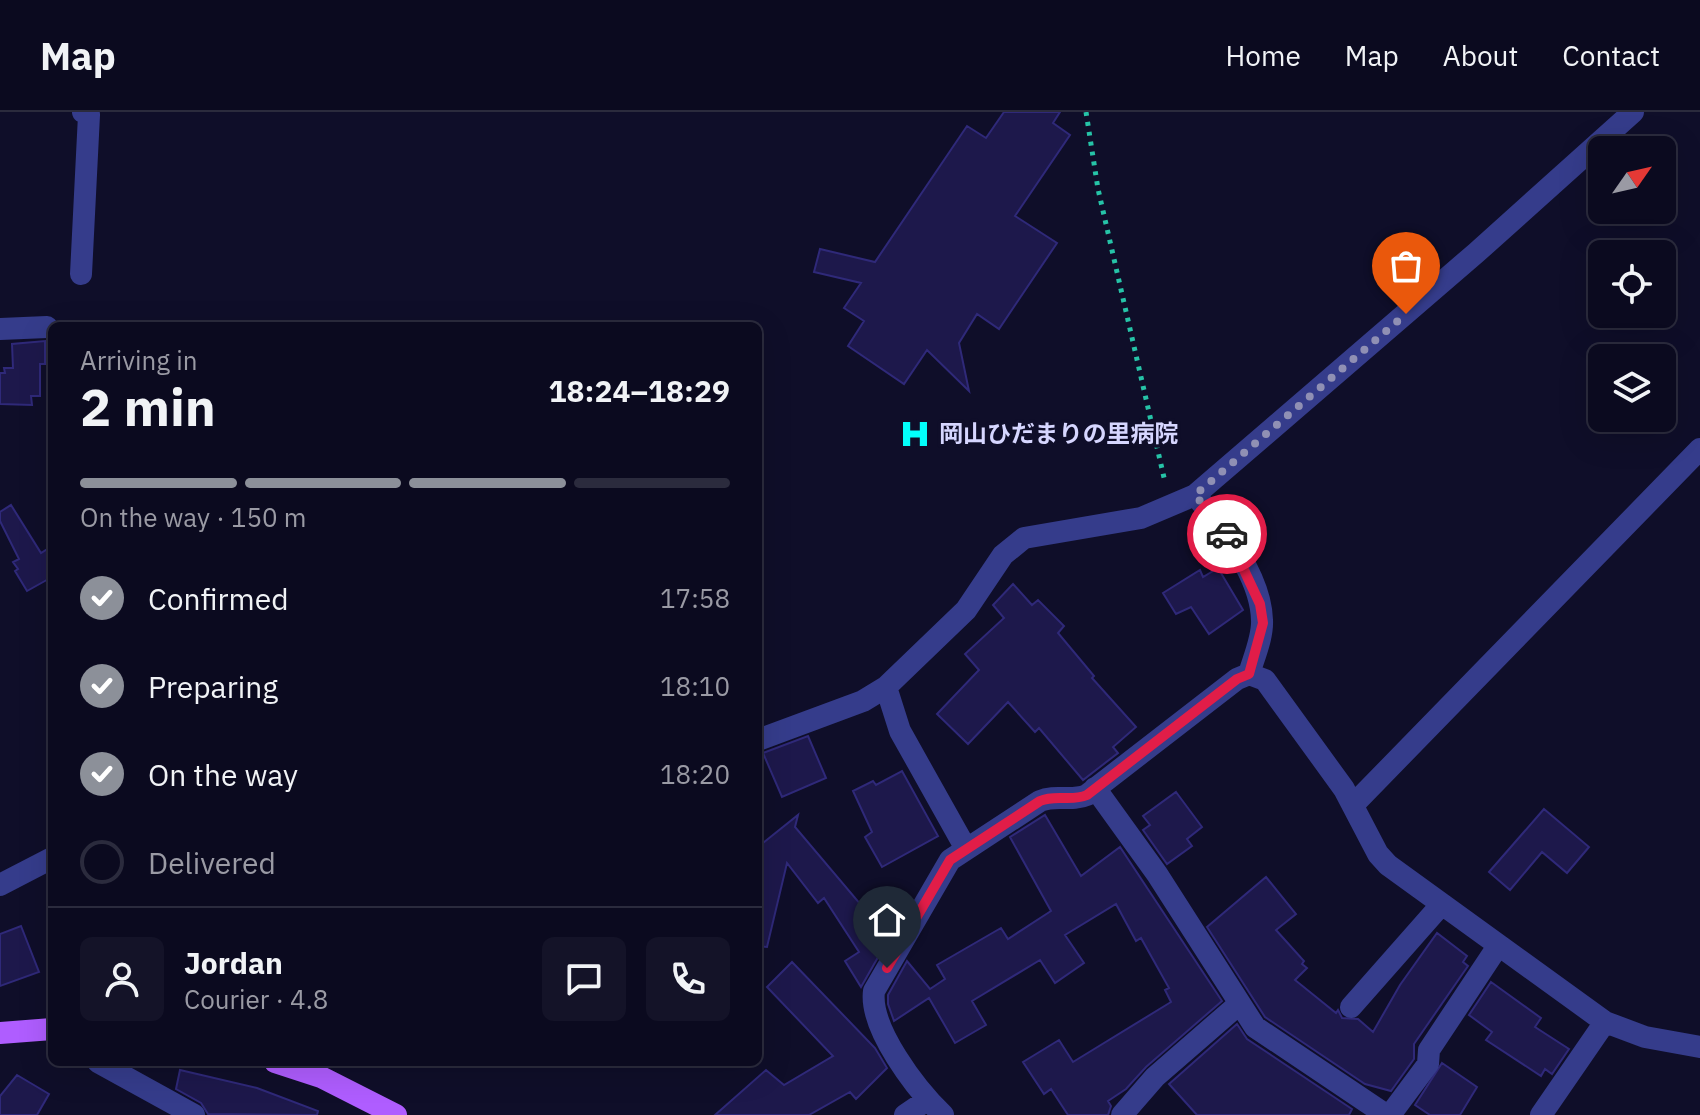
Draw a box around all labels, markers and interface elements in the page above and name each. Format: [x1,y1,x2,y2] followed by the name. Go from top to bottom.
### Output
[40,31,116,80] text: Map
[1225,37,1301,74] text: Home
[1345,37,1399,74] text: Map
[1443,37,1518,74] text: About
[1562,37,1660,74] text: Contact
[1588,136,1676,224] north arrow
[1588,136,1676,432] map controls
[1372,232,1440,314] pin
[1588,240,1676,328] button: locate
[1384,244,1428,288] icon: bag
[80,343,197,377] text: Arriving in
[1588,344,1676,432] button: layers
[549,371,730,410] text: 18:24–18:29
[80,373,216,440] text: 2 min
[898,417,932,451] hospital icon: 岡山ひだまりの里病院
[939,417,1179,449] place label: 岡山ひだまりの里病院
[1187,494,1267,574] courier
[80,500,306,534] text: On the way · 150 m
[1205,512,1249,556] icon: car
[80,576,124,620] icon: check
[148,579,289,618] text: Confirmed
[660,581,730,615] text: 17:58
[80,664,124,708] icon: check
[148,667,278,706] text: Preparing
[660,669,730,703] text: 18:10
[80,752,124,796] icon: check
[148,755,298,794] text: On the way
[660,757,730,791] text: 18:20
[148,843,276,882] text: Delivered
[853,886,921,968] pin
[865,898,909,942] icon: home
[80,937,164,1021] button: person
[542,937,626,1021] button: chat
[646,937,730,1021] button: phone
[184,943,283,982] text: Jordan
[184,982,328,1016] text: Courier · 4.8

